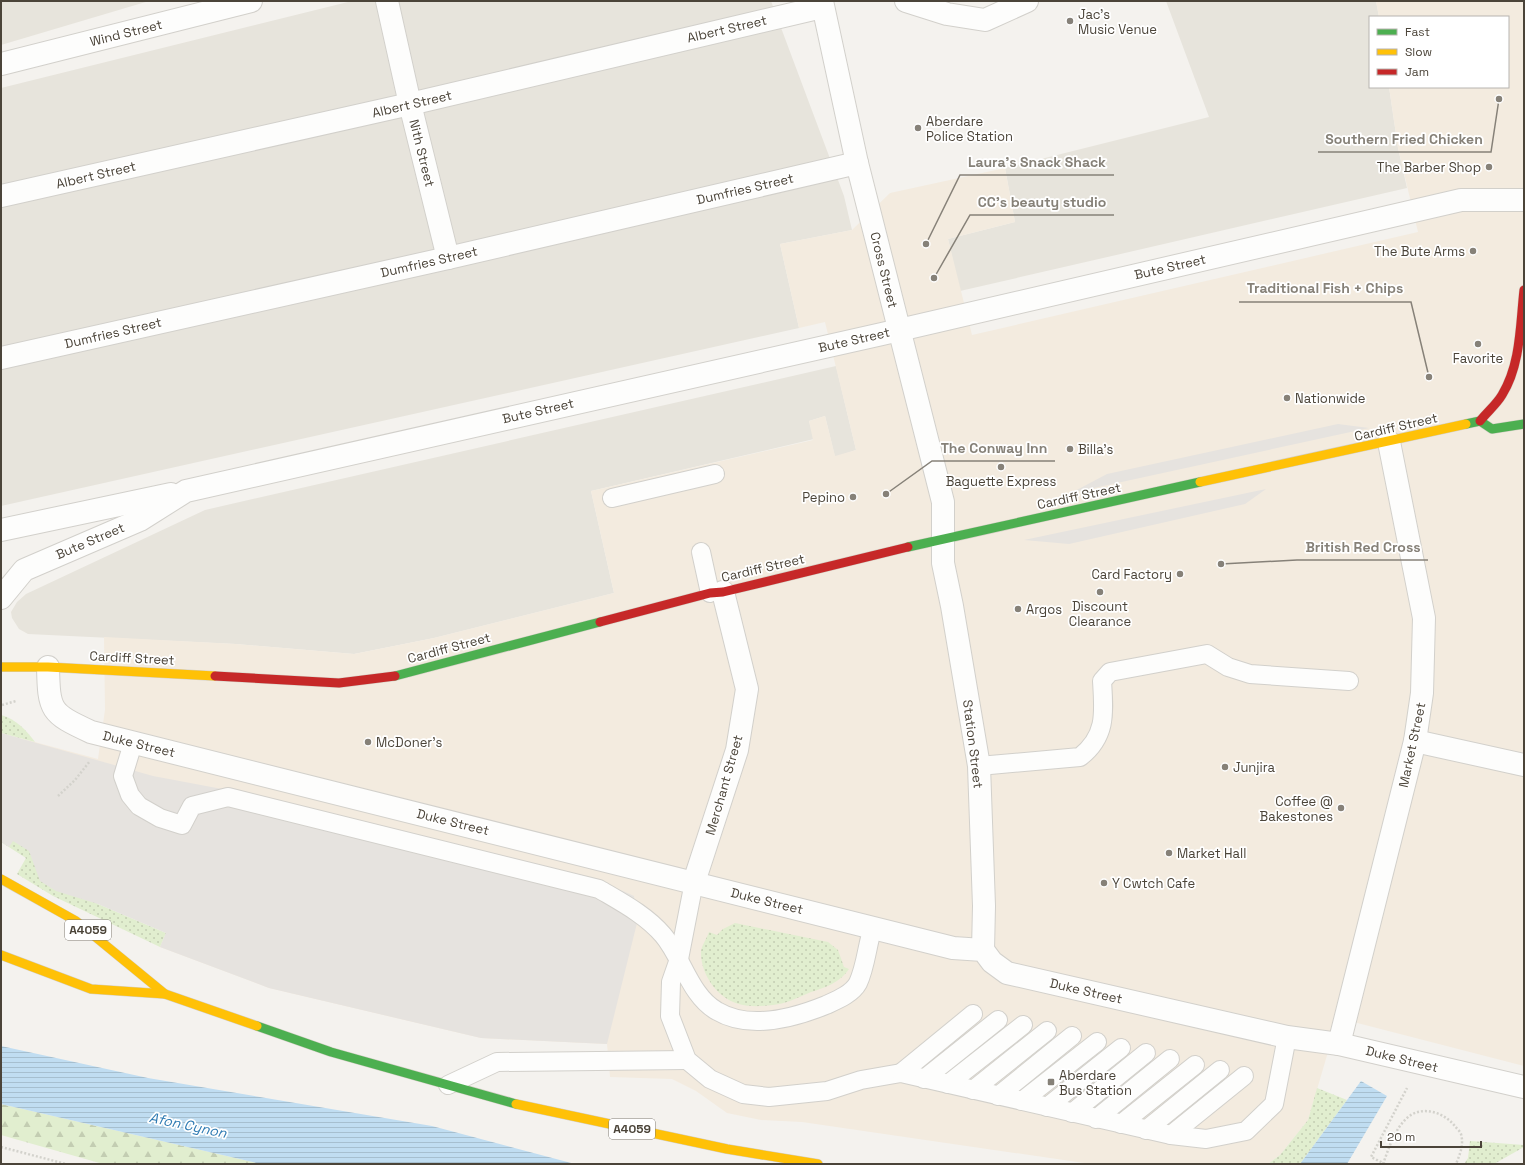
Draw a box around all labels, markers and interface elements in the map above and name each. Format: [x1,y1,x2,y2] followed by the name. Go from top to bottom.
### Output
[1078,6,1157,38] place label: Jac's Music Venue
[685,12,769,46] street label: Albert Street
[88,16,164,50] street label: Wind Street
[1065,16,1075,26] marker: Jac's Music Venue
[1369,16,1509,88] legend
[1405,24,1430,40] text: Fast
[1405,44,1432,60] text: Slow
[1405,64,1429,80] text: Jam
[370,87,454,121] street label: Albert Street
[926,113,1013,145] place label: Aberdare Police Station
[405,118,439,188] street label: Nith Street
[913,123,923,133] marker: Aberdare Police Station
[1318,126,1491,152] callout: Southern Fried Chicken
[1325,130,1483,148] text: Southern Fried Chicken
[960,149,1114,175] callout: Laura's Snack Shack
[968,153,1106,171] text: Laura's Snack Shack
[54,158,138,192] street label: Albert Street
[1377,159,1481,176] place label: The Barber Shop
[1484,162,1494,172] marker: The Barber Shop
[695,170,795,208] street label: Dumfries Street
[970,189,1114,215] callout: CC's beauty studio
[978,193,1106,211] text: CC's beauty studio
[866,230,902,310] street label: Cross Street
[379,243,479,281] street label: Dumfries Street
[1374,243,1465,260] place label: The Bute Arms
[1468,246,1478,256] marker: The Bute Arms
[1132,250,1208,283] street label: Bute Street
[1239,276,1411,302] callout: Traditional Fish + Chips
[1247,279,1403,297] text: Traditional Fish + Chips
[63,314,163,352] street label: Dumfries Street
[816,323,892,356] street label: Bute Street
[1473,339,1483,349] marker: Favorite
[1453,350,1503,367] place label: Favorite
[1295,390,1365,407] place label: Nationwide
[1282,393,1292,403] marker: Nationwide
[500,394,576,427] street label: Bute Street
[1353,409,1439,445] street label: Cardiff Street
[932,435,1055,461] callout: The Conway Inn
[941,439,1047,457] text: The Conway Inn
[1078,441,1113,458] place label: Billa's
[1065,444,1075,454] marker: Billa's
[996,462,1006,472] marker: Baguette Express
[946,473,1056,490] place label: Baguette Express
[1036,479,1122,513] street label: Cardiff Street
[802,489,845,506] place label: Pepino
[848,492,858,502] marker: Pepino
[53,519,127,563] street label: Bute Street
[1297,534,1428,560] callout: British Red Cross
[1305,538,1421,556] text: British Red Cross
[720,550,806,586] street label: Cardiff Street
[1091,566,1172,583] place label: Card Factory
[1175,569,1185,579] marker: Card Factory
[1095,587,1105,597] marker: Discount Clearance
[1069,598,1131,630] place label: Discount Clearance
[1026,601,1062,618] place label: Argos
[1013,604,1023,614] marker: Argos
[406,629,492,667] street label: Cardiff Street
[89,647,175,669] street label: Cardiff Street
[959,699,987,789] street label: Station Street
[1395,701,1429,789] street label: Market Street
[101,727,177,761] street label: Duke Street
[702,733,746,837] street label: Merchant Street
[376,734,442,751] place label: McDoner's
[363,737,373,747] marker: McDoner's
[1233,759,1275,776] place label: Junjira
[1220,762,1230,772] marker: Junjira
[1260,793,1333,825] place label: Coffee @ Bakestones
[1336,803,1346,813] marker: Coffee @ Bakestones
[415,805,491,839] street label: Duke Street
[1177,845,1246,862] place label: Market Hall
[1164,848,1174,858] marker: Market Hall
[1112,875,1195,892] place label: Y Cwtch Cafe
[1099,878,1109,888] marker: Y Cwtch Cafe
[729,884,805,918] street label: Duke Street
[65,920,111,940] road number: A4059
[1048,974,1124,1008] street label: Duke Street
[1364,1042,1440,1076] street label: Duke Street
[1059,1067,1132,1099] place label: Aberdare Bus Station
[1046,1077,1056,1087] marker: Aberdare Bus Station
[148,1108,229,1142] water label: Afon Cynon
[609,1119,655,1139] road number: A4059
[1381,1123,1481,1149] scale bar
[1387,1129,1415,1145] text: 20 m

